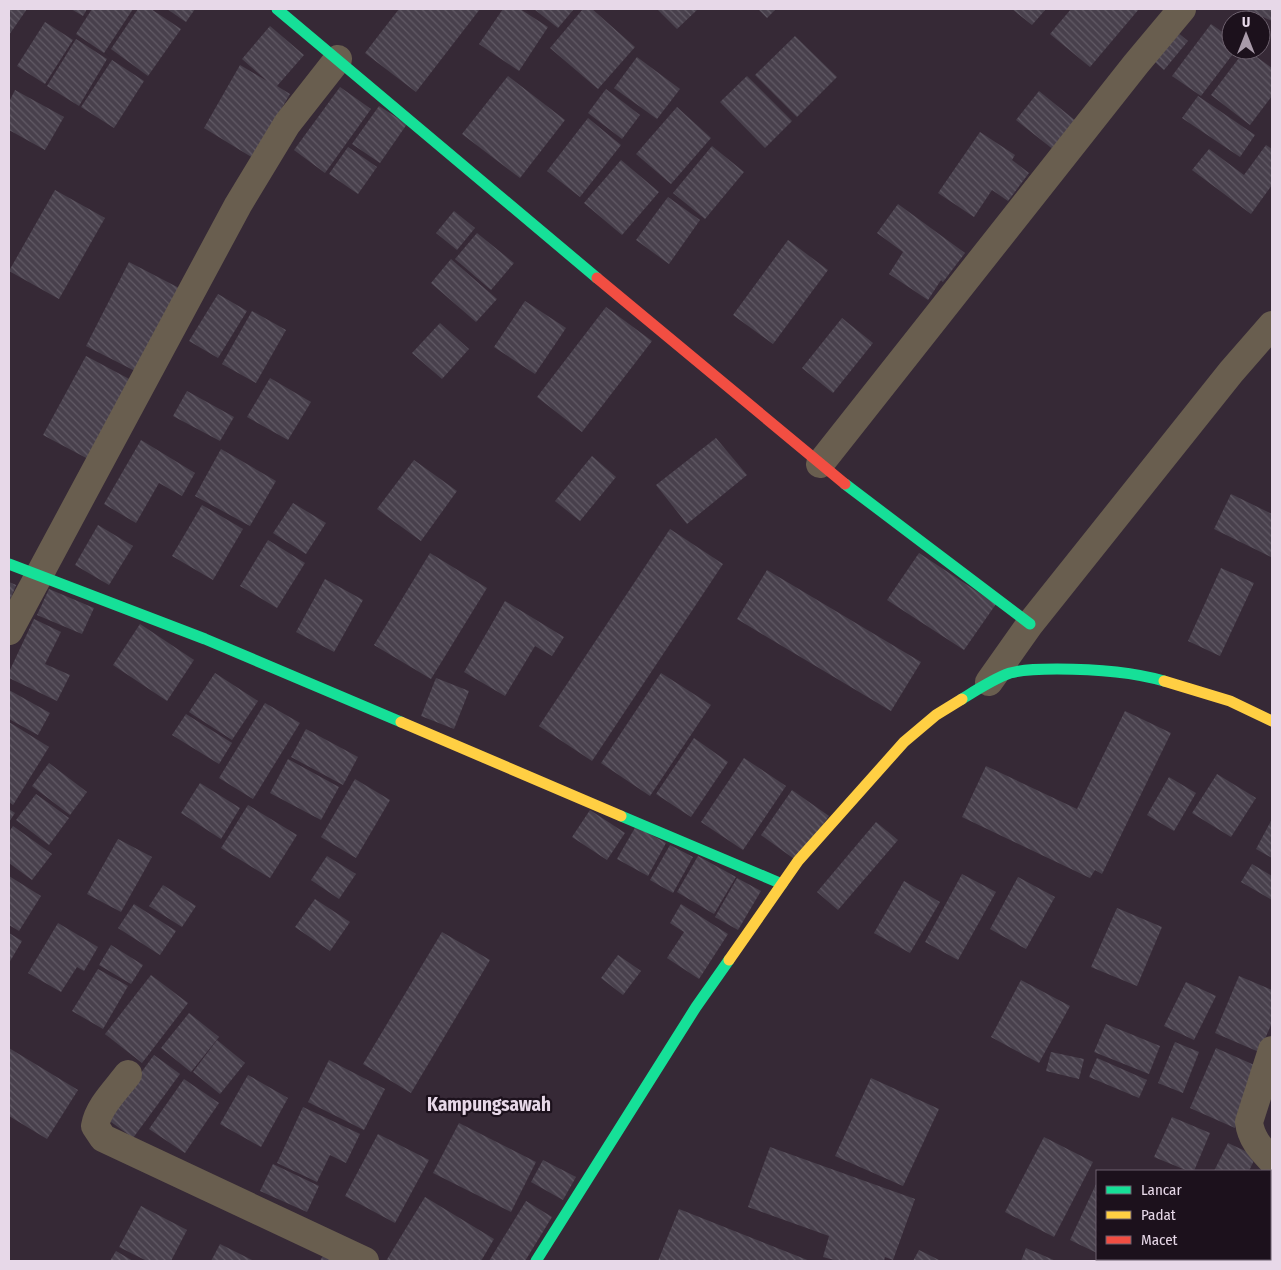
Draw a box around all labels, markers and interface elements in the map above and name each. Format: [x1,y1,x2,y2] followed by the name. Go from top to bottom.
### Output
[1221,10,1271,60] north arrow
[1242,14,1250,31] text: U
[427,1093,551,1116] district label: Kampungsawah
[1096,1170,1271,1260] legend
[1141,1181,1182,1199] text: Lancar
[1141,1206,1176,1224] text: Padat
[1141,1231,1178,1249] text: Macet

